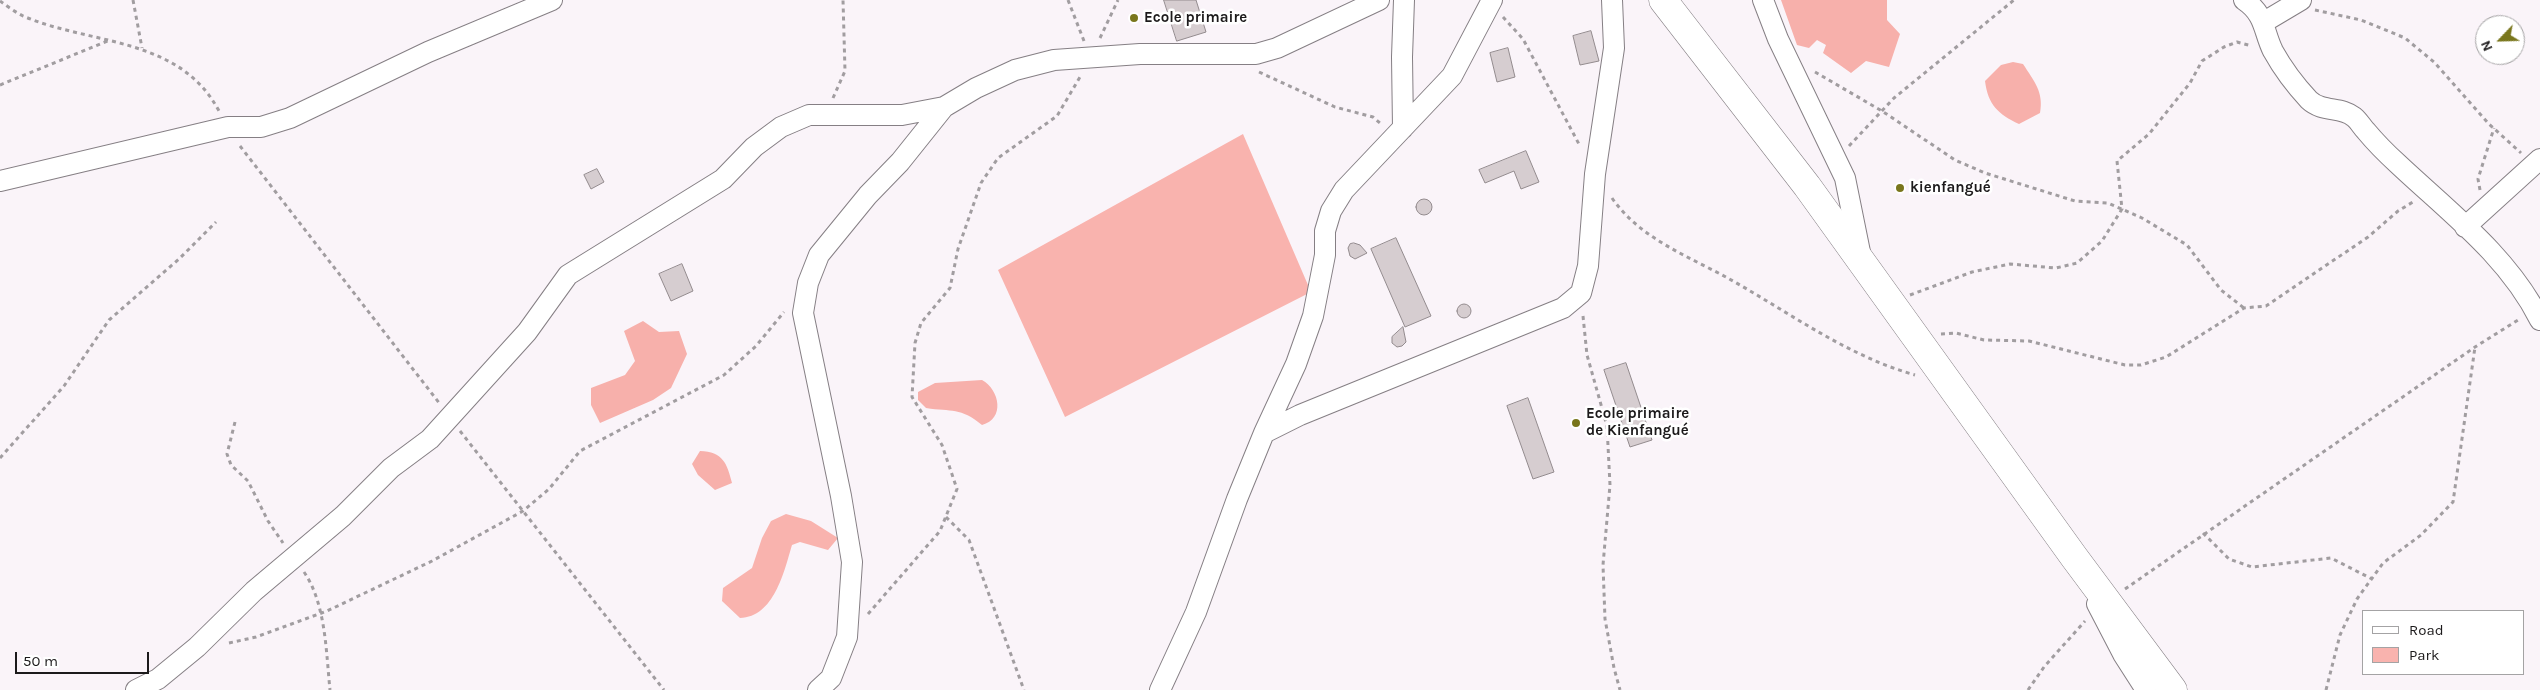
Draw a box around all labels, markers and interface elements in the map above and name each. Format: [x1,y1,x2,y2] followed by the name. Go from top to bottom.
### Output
[1144,9,1247,27] place label: Ecole primaire
[1128,12,1140,24] marker: Ecole primaire
[2475,15,2525,65] north arrow
[2477,38,2497,54] text: N
[1910,179,1991,197] place label: kienfangué
[1894,182,1906,194] marker: kienfangué
[1586,405,1689,440] place label: Ecole primaire de Kienfangué
[1570,417,1582,429] marker: Ecole primaire de Kienfangué
[2362,610,2525,675] legend
[2409,621,2444,639] text: Road
[18,642,151,674] scale bar
[2409,646,2439,664] text: Park
[23,652,58,670] text: 50 m

